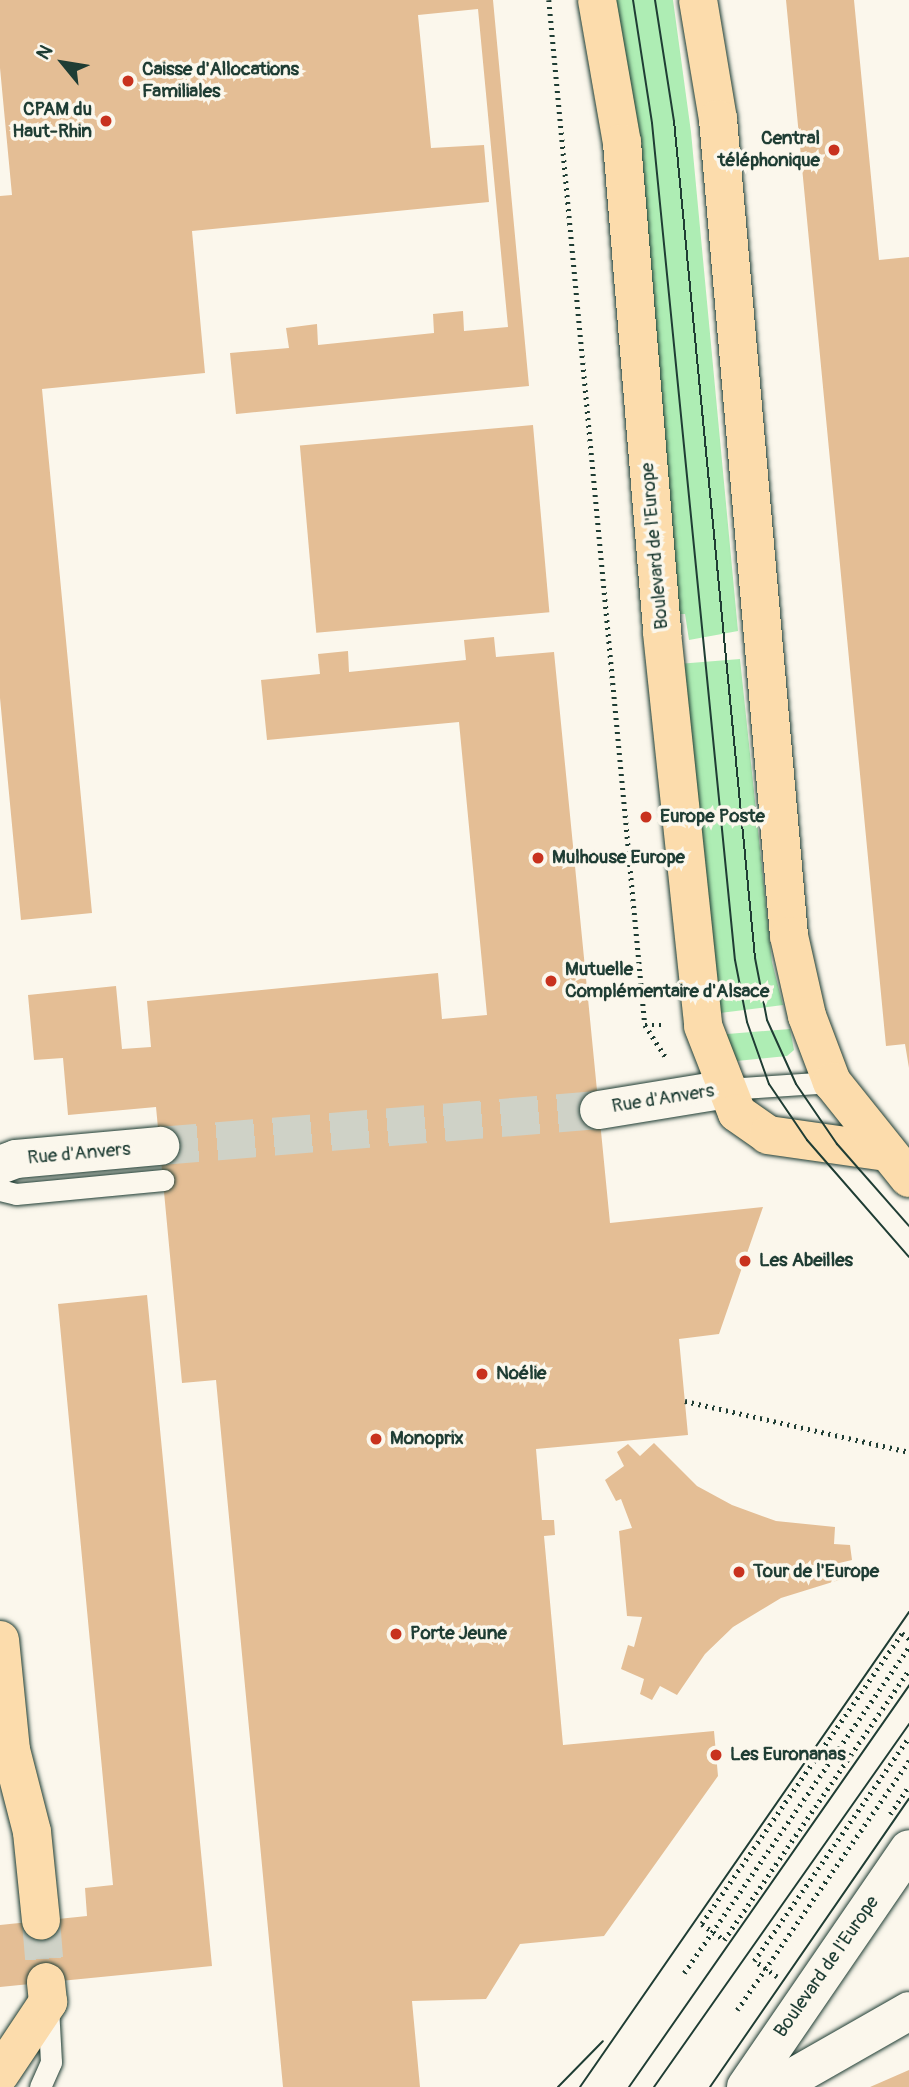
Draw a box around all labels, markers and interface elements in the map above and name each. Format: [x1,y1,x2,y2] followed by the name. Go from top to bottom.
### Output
[28,28,98,98] north arrow
[31,41,58,64] text: N
[142,59,299,103] place label: Caisse d'Allocations Familiales
[120,73,136,89] marker: Caisse d'Allocations Familiales
[12,99,92,143] place label: CPAM du Haut-Rhin
[98,113,114,129] marker: CPAM du Haut-Rhin
[718,128,820,172] place label: Central téléphonique
[826,142,842,158] marker: Central téléphonique
[636,462,674,630] street label: Boulevard de l'Europe
[660,806,765,828] place label: Europe Poste
[638,809,654,825] marker: Europe Poste
[552,847,685,869] place label: Mulhouse Europe
[530,850,546,866] marker: Mulhouse Europe
[565,959,769,1003] place label: Mutuelle Complémentaire d'Alsace
[543,973,559,989] marker: Mutuelle Complémentaire d'Alsace
[610,1080,716,1118] street label: Rue d'Anvers
[27,1138,131,1170] street label: Rue d'Anvers
[759,1250,853,1272] place label: Les Abeilles
[737,1253,753,1269] marker: Les Abeilles
[496,1363,546,1385] place label: Noélie
[474,1366,490,1382] marker: Noélie
[390,1428,464,1450] place label: Monoprix
[368,1431,384,1447] marker: Monoprix
[753,1561,879,1583] place label: Tour de l'Europe
[731,1564,747,1580] marker: Tour de l'Europe
[410,1623,507,1645] place label: Porte Jeune
[388,1626,404,1642] marker: Porte Jeune
[730,1744,846,1766] place label: Les Euronanas
[708,1747,724,1763] marker: Les Euronanas
[770,1892,884,2042] street label: Boulevard de l'Europe

